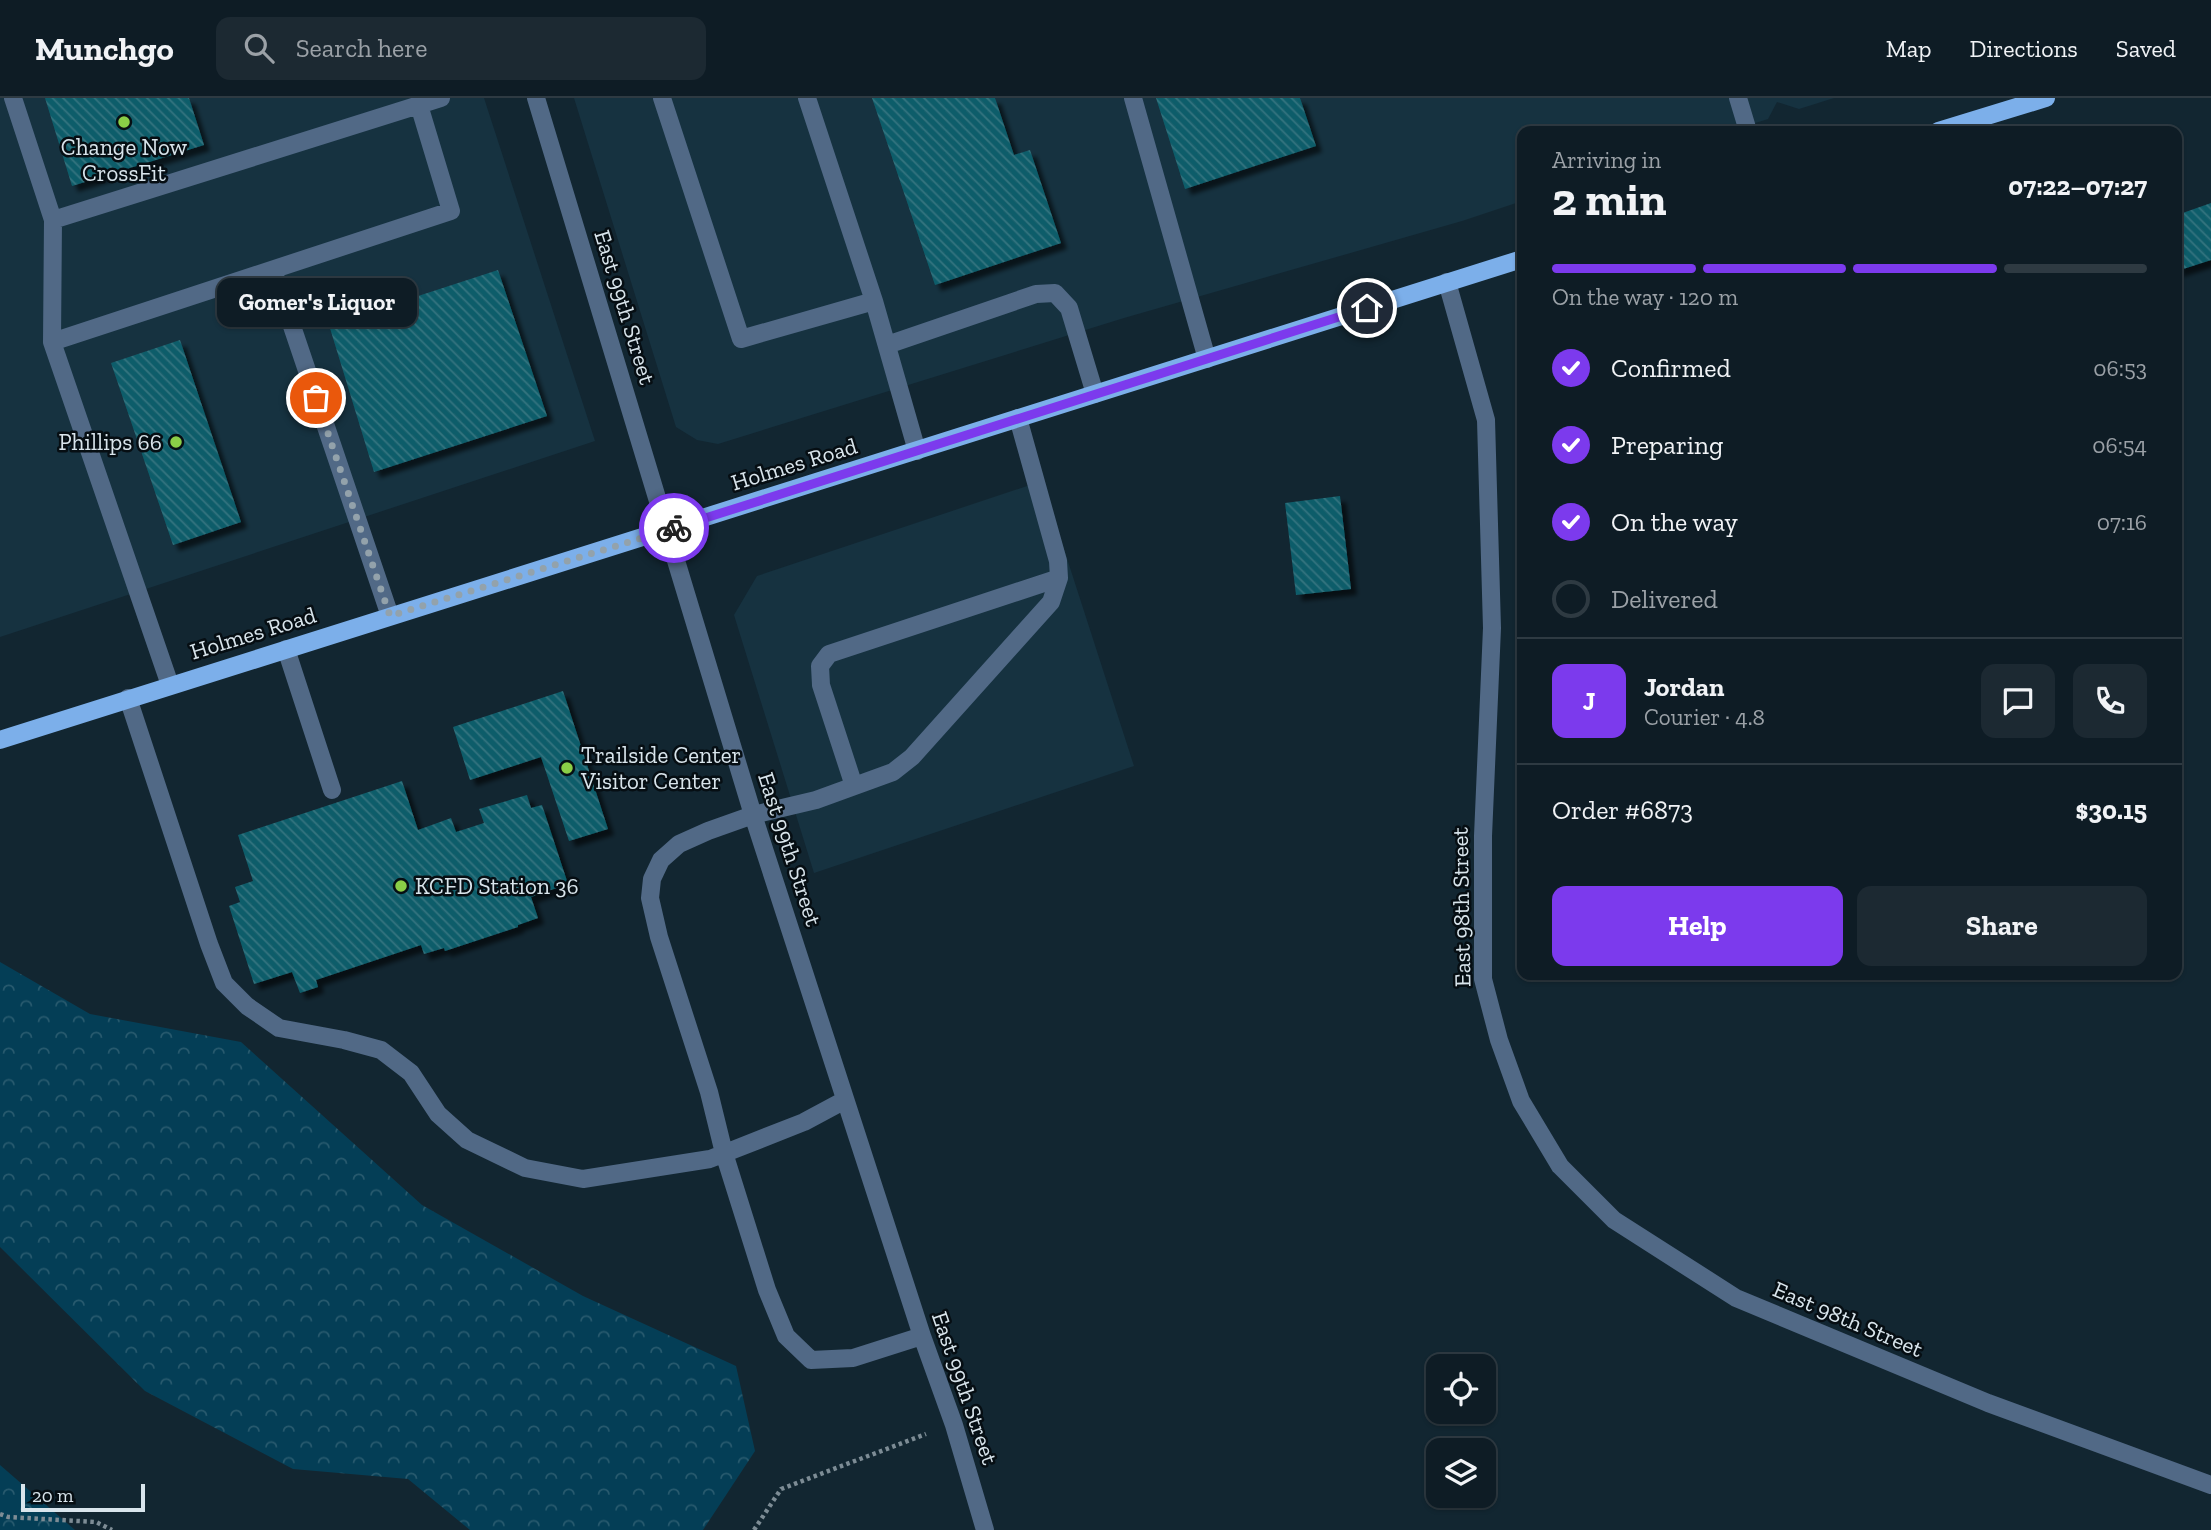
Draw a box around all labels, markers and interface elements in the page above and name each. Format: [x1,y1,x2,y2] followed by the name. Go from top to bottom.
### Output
[216,17,706,80] search box
[35,29,174,68] text: Munchgo
[240,29,278,67] icon: search
[296,32,427,64] text: Search here
[1886,34,1932,63] text: Map
[1970,34,2078,63] text: Directions
[2116,34,2176,63] text: Saved
[116,114,132,130] marker: Change Now CrossFit
[61,133,188,187] place label: Change Now CrossFit
[1552,146,1661,174] text: Arriving in
[2008,170,2147,202] text: 07:22–07:27
[1552,172,1667,227] text: 2 min
[588,226,662,388] street label: East 99th Street
[1337,278,1397,338] pin
[216,279,416,328] callout: Gomer's Liquor
[1552,283,1738,311] text: On the way · 120 m
[239,288,395,316] text: Gomer's Liquor
[1348,289,1386,327] icon: home
[1552,349,1590,387] icon: check
[1611,352,1731,384] text: Confirmed
[2093,354,2147,382] text: 06:53
[286,368,346,428] pin
[297,379,335,417] icon: bag
[1552,426,1590,464] icon: check
[58,428,162,456] place label: Phillips 66
[1611,429,1723,461] text: Preparing
[728,431,861,496] street label: Holmes Road
[2092,431,2147,459] text: 06:54
[168,434,184,450] marker: Phillips 66
[639,493,709,563] courier
[1552,503,1590,541] icon: check
[1611,506,1738,538] text: On the way
[2097,508,2147,536] text: 07:16
[655,509,693,547] icon: bike
[1611,583,1718,615] text: Delivered
[187,600,320,665] street label: Holmes Road
[1981,664,2055,738] button: chat
[2073,664,2147,738] button: phone
[1644,671,1724,703] text: Jordan
[1583,685,1595,717] text: J
[1644,703,1765,731] text: Courier · 4.8
[580,741,741,795] place label: Trailside Center Visitor Center
[559,760,575,776] marker: Trailside Center Visitor Center
[752,769,828,930] street label: East 99th Street
[1552,794,1693,826] text: Order #6873
[2075,794,2147,826] text: $30.15
[1446,826,1476,987] street label: East 98th Street
[415,872,579,900] place label: KCFD Station 36
[393,878,409,894] marker: KCFD Station 36
[1552,886,1843,966] button: Help
[1857,886,2147,966] button: Share
[1769,1275,1928,1363] street label: East 98th Street
[926,1308,1004,1469] street label: East 99th Street
[1426,1354,1496,1508] map controls
[1426,1354,1496,1424] button: locate
[1426,1438,1496,1508] button: layers
[21,1481,145,1513] scale bar
[32,1484,73,1507] text: 20 m

